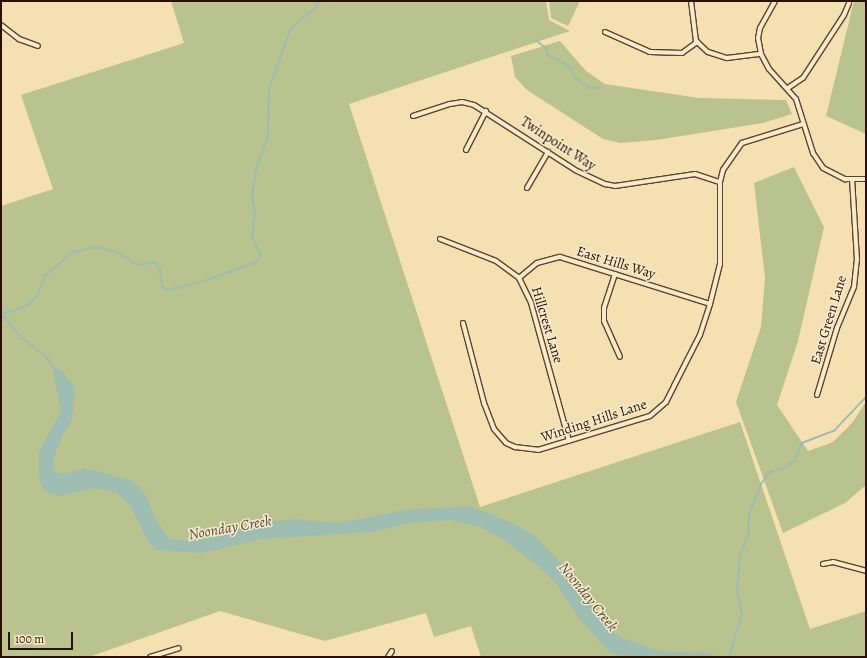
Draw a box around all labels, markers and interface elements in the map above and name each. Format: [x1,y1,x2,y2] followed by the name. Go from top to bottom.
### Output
[517,113,599,175] street label: Twinpoint Way
[575,243,657,283] street label: East Hills Way
[807,273,851,367] street label: East Green Lane
[527,285,567,365] street label: Hillcrest Lane
[539,396,649,446] street label: Winding Hills Lane
[187,512,273,544] water label: Noonday Creek
[555,559,621,635] water label: Noonday Creek
[10,624,75,650] scale bar
[15,631,44,647] text: 100 m

